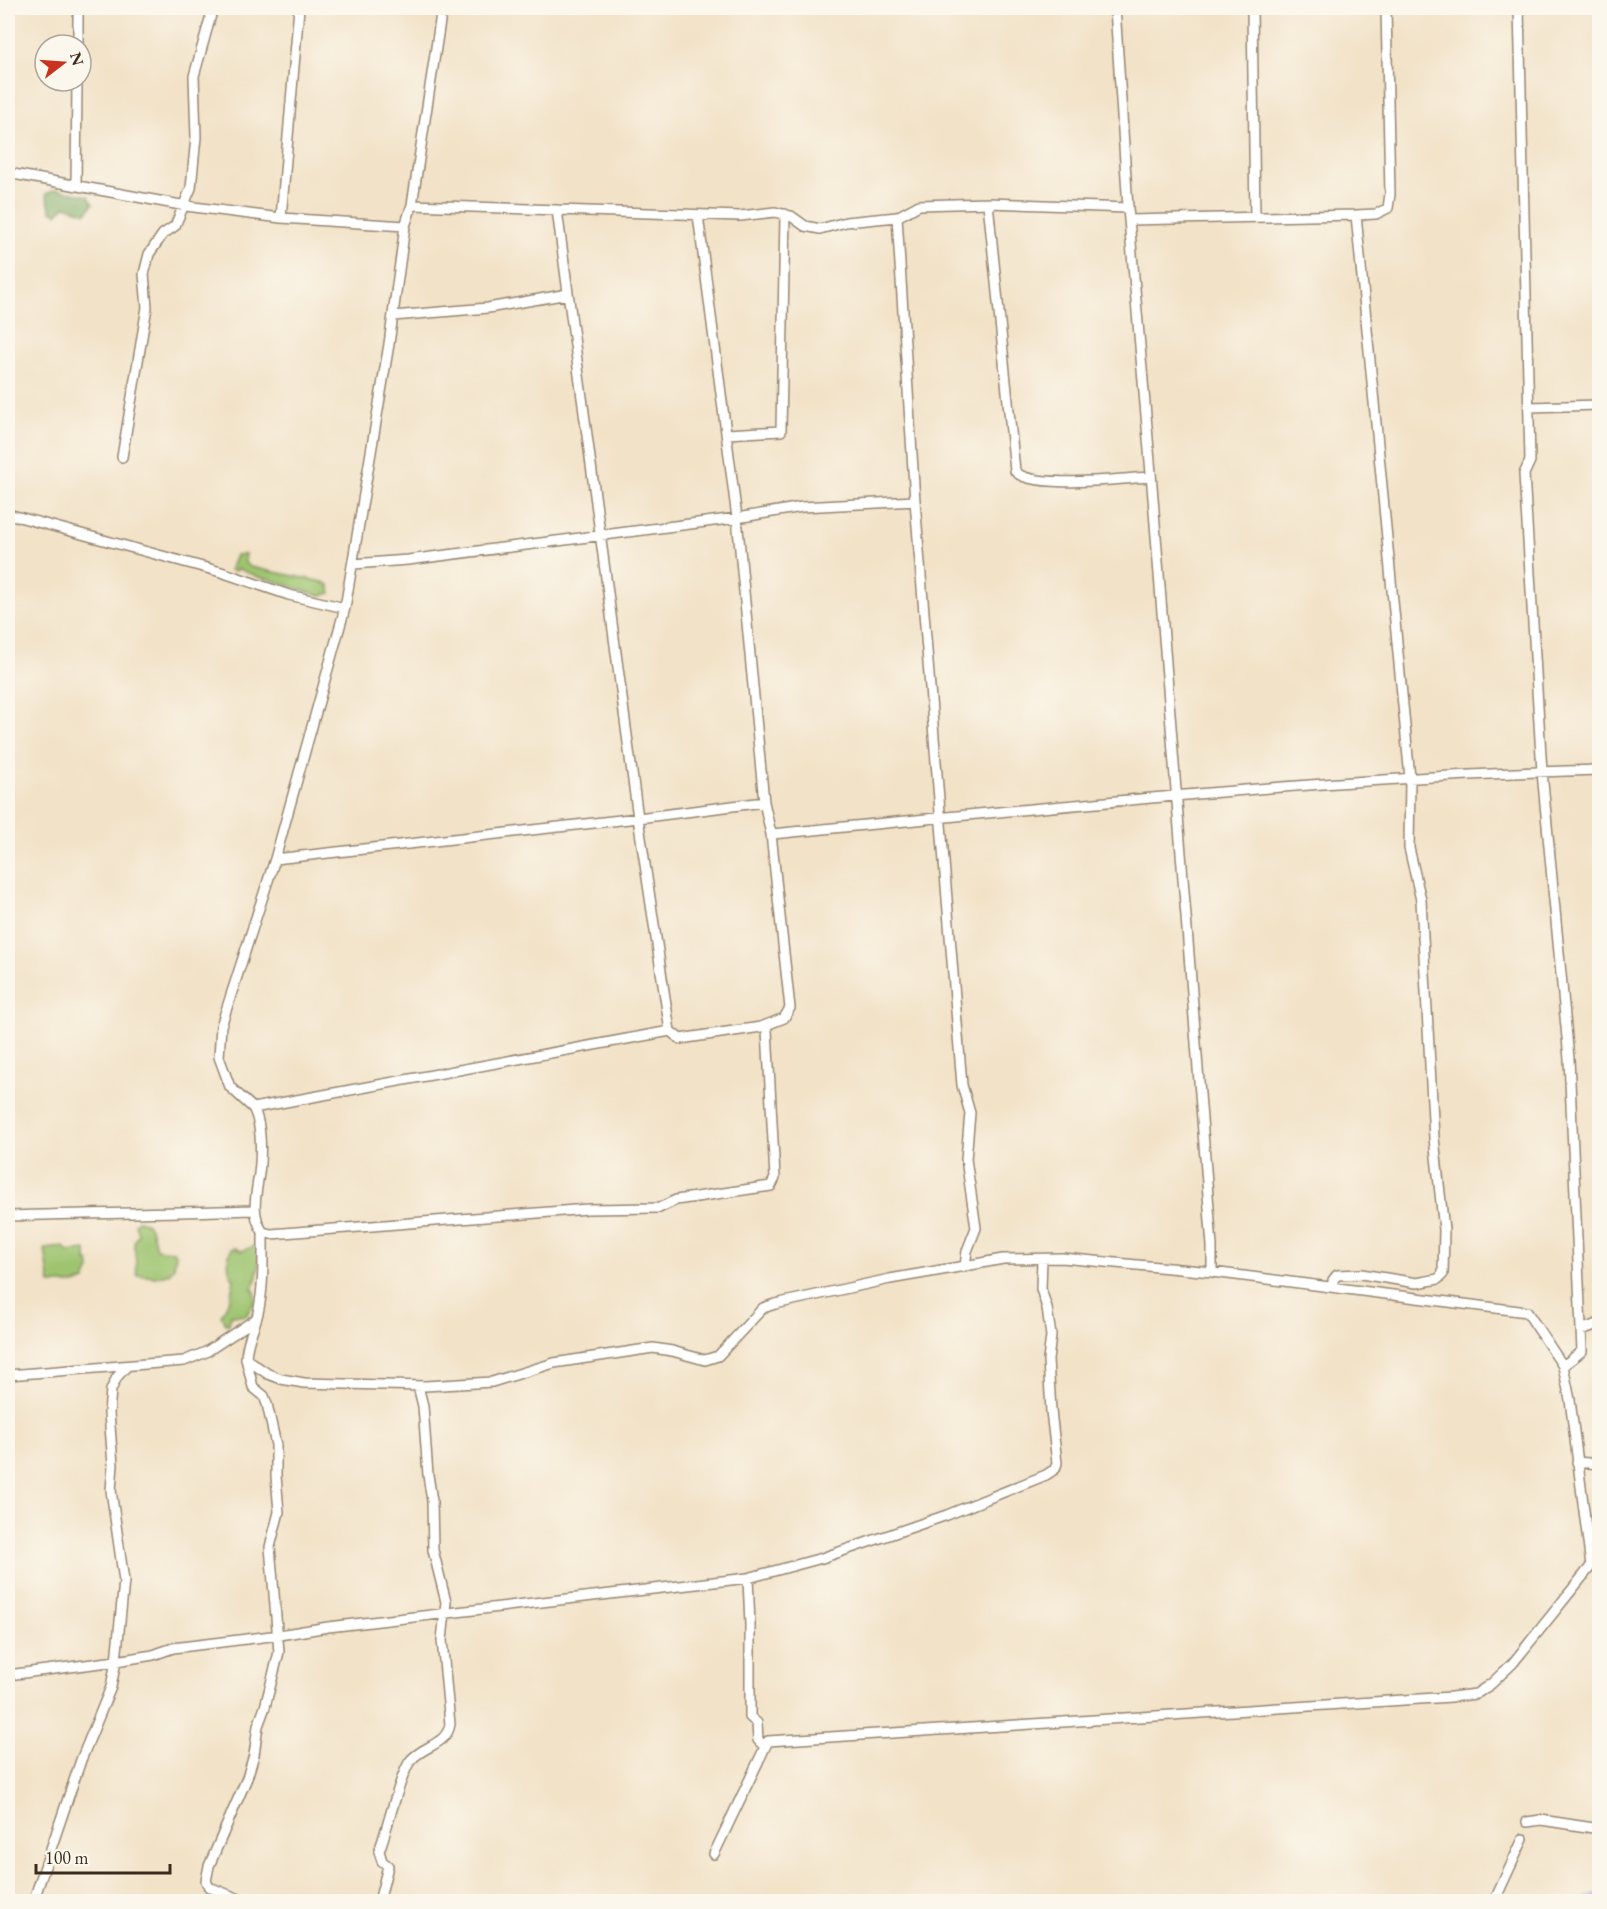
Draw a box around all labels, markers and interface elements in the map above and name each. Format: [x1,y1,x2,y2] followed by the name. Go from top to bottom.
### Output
[33,33,93,93] north arrow
[65,49,89,68] text: N
[36,1837,170,1875] scale bar
[45,1846,89,1869] text: 100 m

